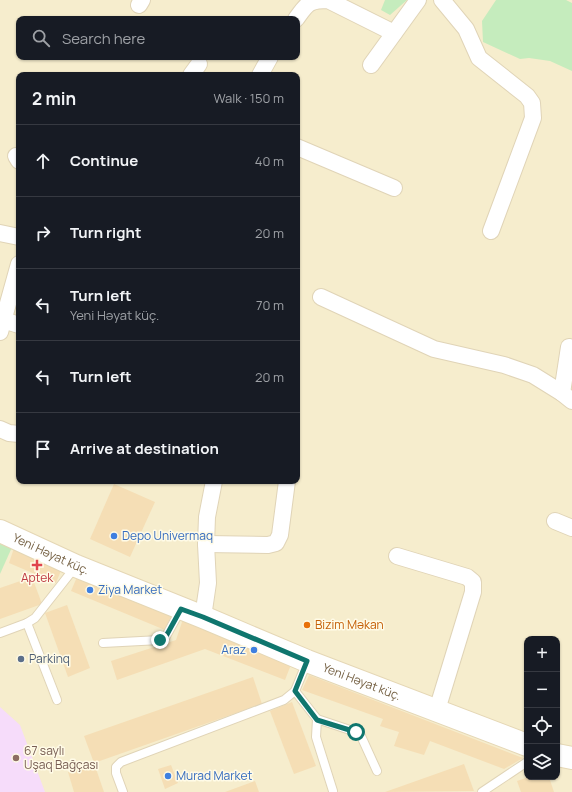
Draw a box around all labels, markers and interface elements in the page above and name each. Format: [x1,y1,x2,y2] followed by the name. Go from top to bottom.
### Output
[16,16,300,60] search box
[30,27,52,49] icon: search
[62,28,145,49] text: Search here
[32,87,76,110] text: 2 min
[213,89,284,107] text: Walk · 150 m
[32,150,54,172] icon: ahead
[70,150,138,171] text: Continue
[255,152,284,170] text: 40 m
[32,222,54,244] icon: right
[70,222,141,243] text: Turn right
[255,224,284,242] text: 20 m
[70,285,132,306] text: Turn left
[32,294,54,316] icon: left
[256,296,284,314] text: 70 m
[70,306,159,324] text: Yeni Həyat küç.
[32,366,54,388] icon: left
[70,366,132,387] text: Turn left
[255,368,284,386] text: 20 m
[32,438,54,460] icon: arrive
[70,438,219,459] text: Arrive at destination
[122,527,213,544] place label: Depo Univermaq
[10,529,92,578] street label: Yeni Həyat küç.
[109,531,119,541] marker: Depo Univermaq
[32,560,42,570] marker: Aptek
[21,569,54,586] place label: Aptek
[98,581,162,598] place label: Ziya Market
[85,585,95,595] marker: Ziya Market
[315,616,384,633] place label: Bizim Məkan
[302,620,312,630] marker: Bizim Məkan
[151,631,169,649] route end
[524,636,560,780] map controls
[524,636,560,672] button: +
[221,641,246,658] place label: Araz
[249,645,259,655] marker: Araz
[29,650,70,667] place label: Parkinq
[16,654,26,664] marker: Parkinq
[320,659,403,704] street label: Yeni Həyat küç.
[524,672,560,708] button: −
[524,708,560,744] button: locate
[347,723,365,741] route start
[24,742,98,773] place label: 67 saylı Uşaq Bağçası
[524,744,560,780] button: layers
[11,753,21,763] marker: 67 saylı Uşaq Bağçası
[176,767,252,784] place label: Murad Market
[163,771,173,781] marker: Murad Market

